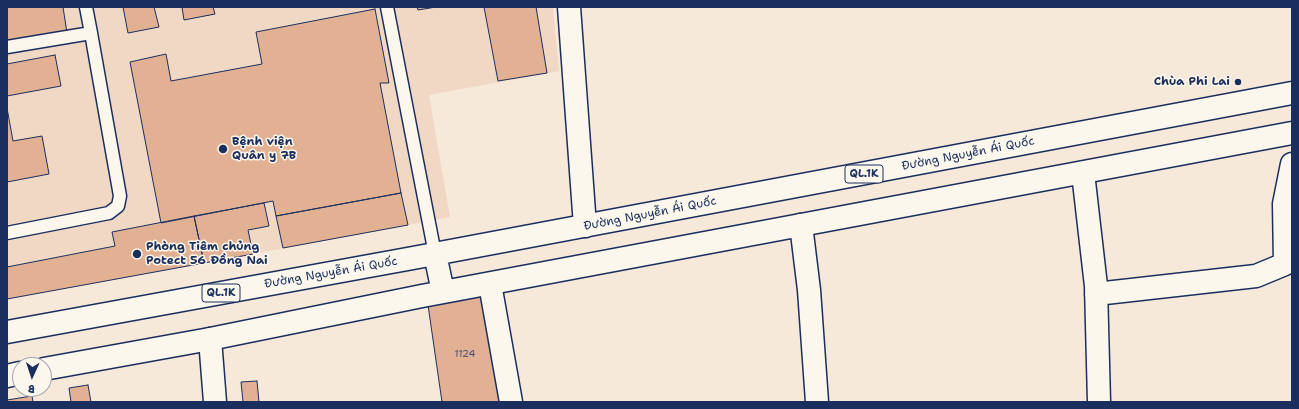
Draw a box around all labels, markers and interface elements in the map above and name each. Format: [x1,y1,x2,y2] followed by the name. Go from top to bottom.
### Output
[1154,75,1230,89] place label: Chùa Phi Lai
[1233,77,1243,87] marker: Chùa Phi Lai
[900,134,1036,174] street label: Đường Nguyễn Ái Quốc
[232,135,296,163] place label: Bệnh viện Quân y 7B
[217,143,229,155] marker: Bệnh viện Quân y 7B
[845,165,883,183] road number: QL.1K
[582,194,718,234] street label: Đường Nguyễn Ái Quốc
[146,240,268,268] place label: Phòng Tiêm chủng Potect 56 Đồng Nai
[131,248,143,260] marker: Phòng Tiêm chủng Potect 56 Đồng Nai
[263,254,399,292] street label: Đường Nguyễn Ái Quốc
[202,284,240,302] road number: QL.1K
[455,348,475,360] house number: 1124
[12,357,52,397] north arrow
[28,381,35,396] text: B

